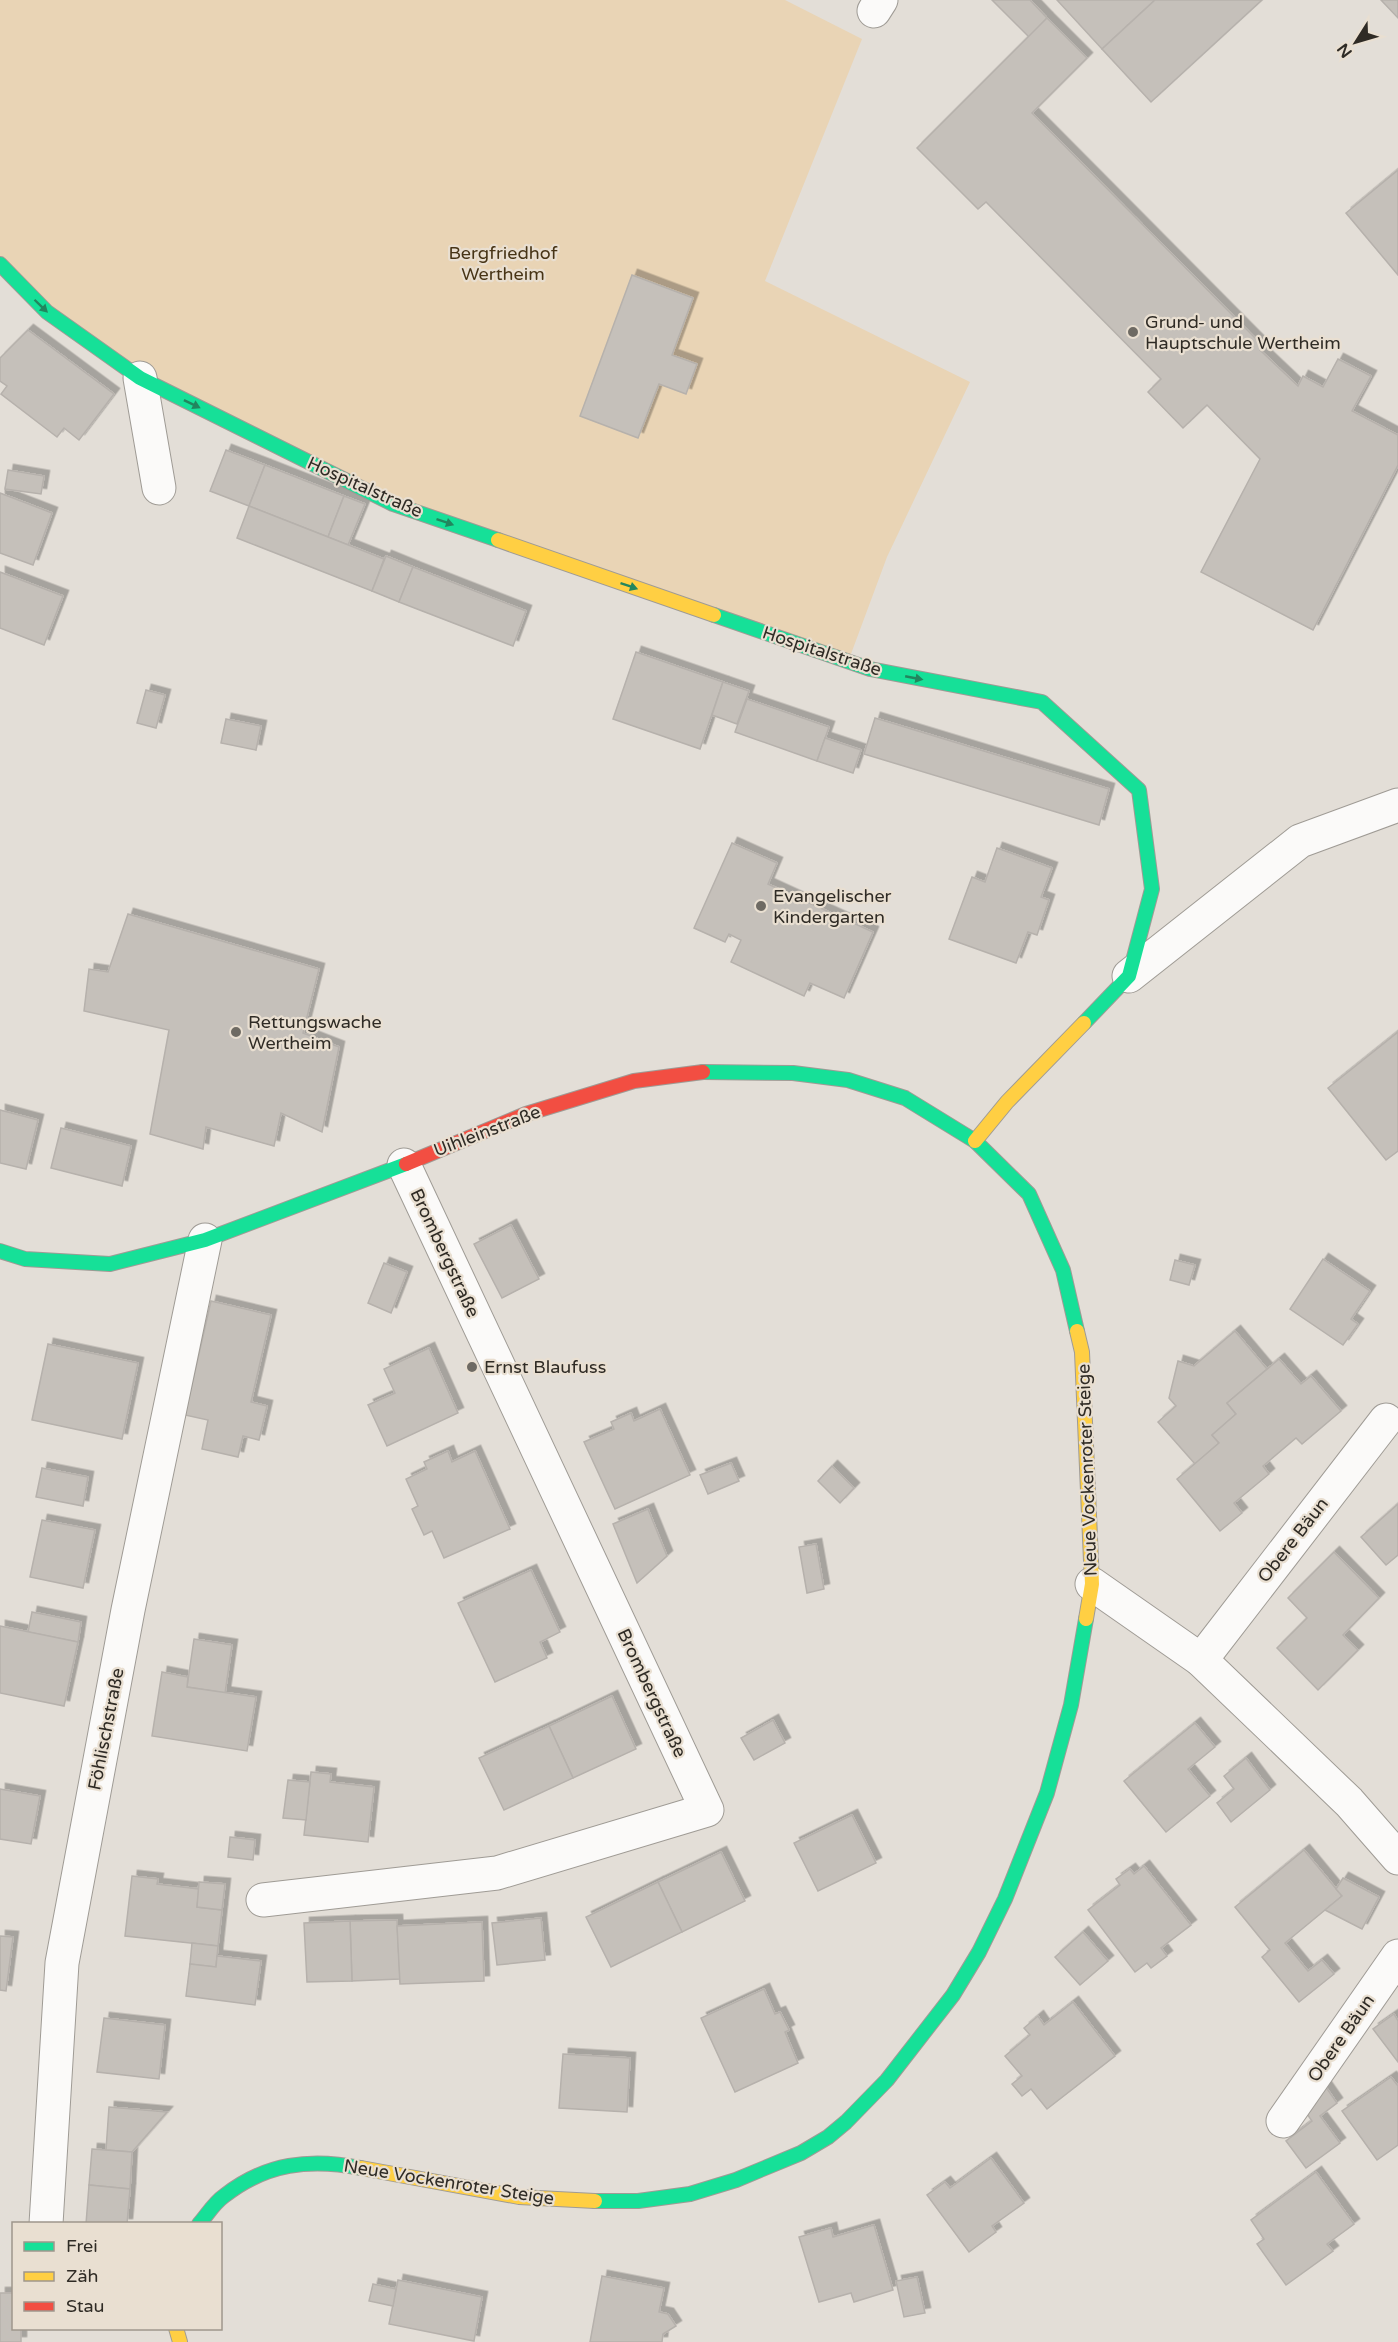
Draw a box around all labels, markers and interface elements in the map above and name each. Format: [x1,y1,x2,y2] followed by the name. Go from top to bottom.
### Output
[1326,12,1386,72] north arrow
[1333,39,1357,62] text: N
[448,242,558,285] park label: Bergfriedhof Wertheim
[34,298,48,312] one-way arrow
[1145,311,1341,354] place label: Grund- und Hauptschule Wertheim
[1126,325,1140,339] marker: Grund- und Hauptschule Wertheim
[184,399,201,409] one-way arrow
[304,452,426,522] street label: Hospitalstraße
[436,517,454,527] one-way arrow
[620,581,638,591] one-way arrow
[760,621,884,681] street label: Hospitalstraße
[905,673,924,682] one-way arrow
[773,885,892,928] place label: Evangelischer Kindergarten
[754,899,768,913] marker: Evangelischer Kindergarten
[248,1011,382,1054] place label: Rettungswache Wertheim
[229,1025,243,1039] marker: Rettungswache Wertheim
[431,1101,543,1161] street label: Uihleinstraße
[406,1185,484,1321] street label: Brombergstraße
[484,1356,606,1378] place label: Ernst Blaufuss
[465,1360,479,1374] marker: Ernst Blaufuss
[1072,1363,1102,1577] street label: Neue Vockenroter Steige
[1253,1493,1333,1587] street label: Obere Bäun
[613,1625,691,1761] street label: Brombergstraße
[83,1666,129,1792] street label: Föhlischstraße
[1303,1990,1379,2086] street label: Obere Bäun
[342,2154,556,2210] street label: Neue Vockenroter Steige
[12,2222,222,2330] legend
[66,2235,98,2257] text: Frei
[66,2265,99,2287] text: Zäh
[66,2295,105,2317] text: Stau

